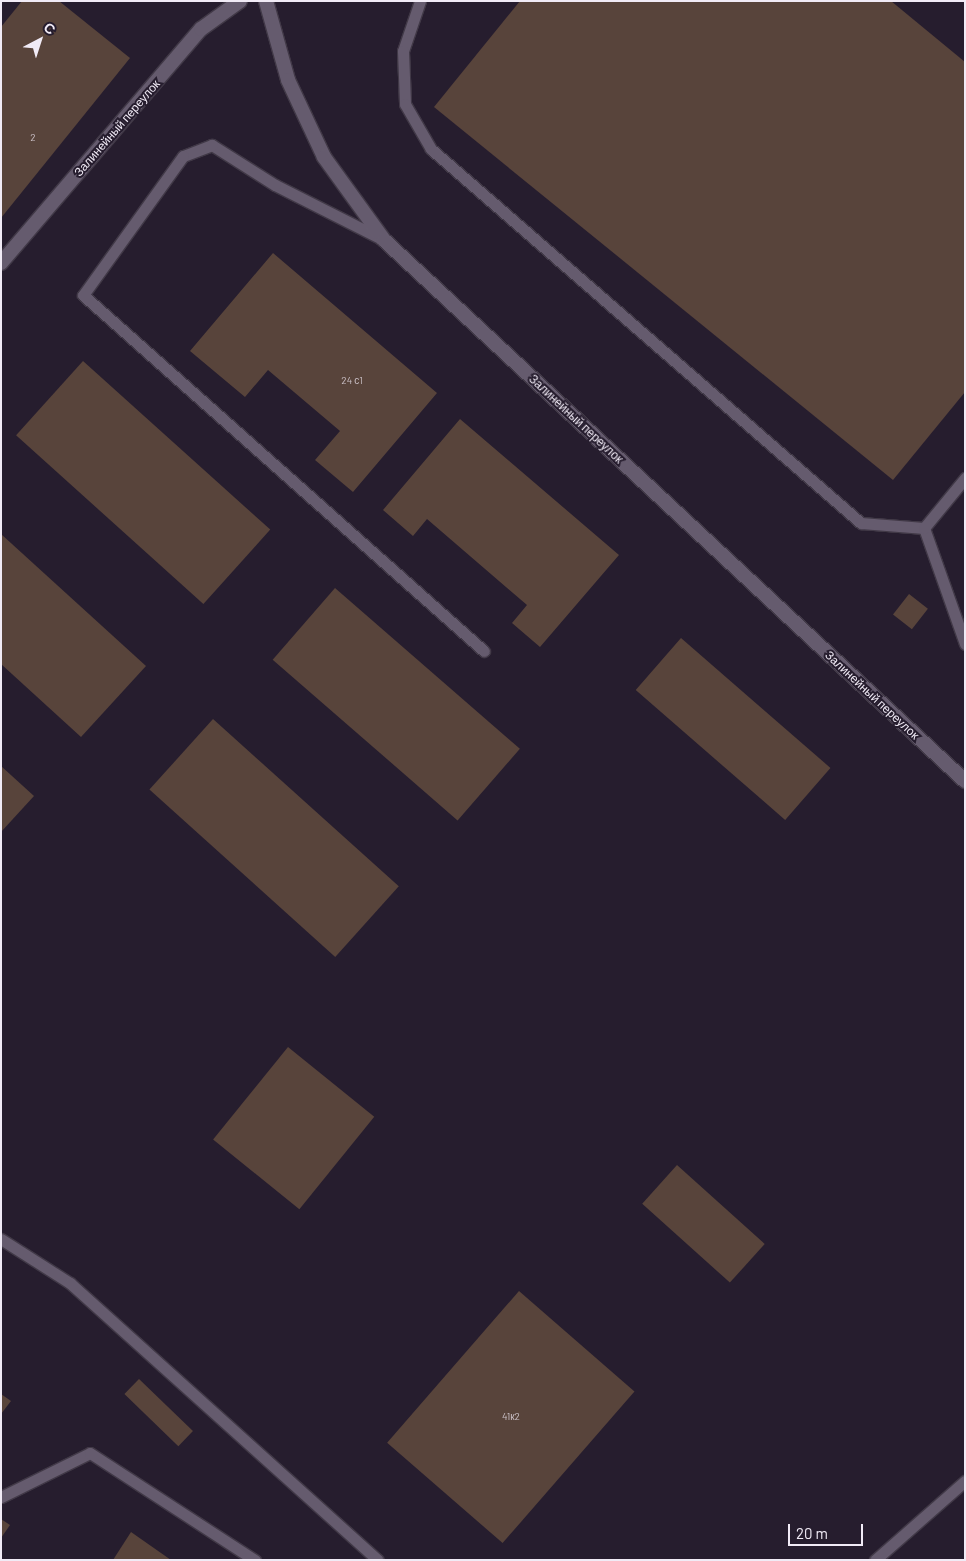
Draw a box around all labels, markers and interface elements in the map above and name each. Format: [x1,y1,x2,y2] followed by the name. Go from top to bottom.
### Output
[15,15,65,65] north arrow
[41,18,59,38] text: С
[71,77,163,179] street label: Залинейный переулок
[30,132,36,144] house number: 2
[526,372,626,466] street label: Залинейный переулок
[341,375,363,387] house number: 24 с1
[822,648,922,742] street label: Залинейный переулок
[502,1411,520,1423] house number: 41к2
[791,1514,866,1546] scale bar
[796,1524,828,1542] text: 20 m

